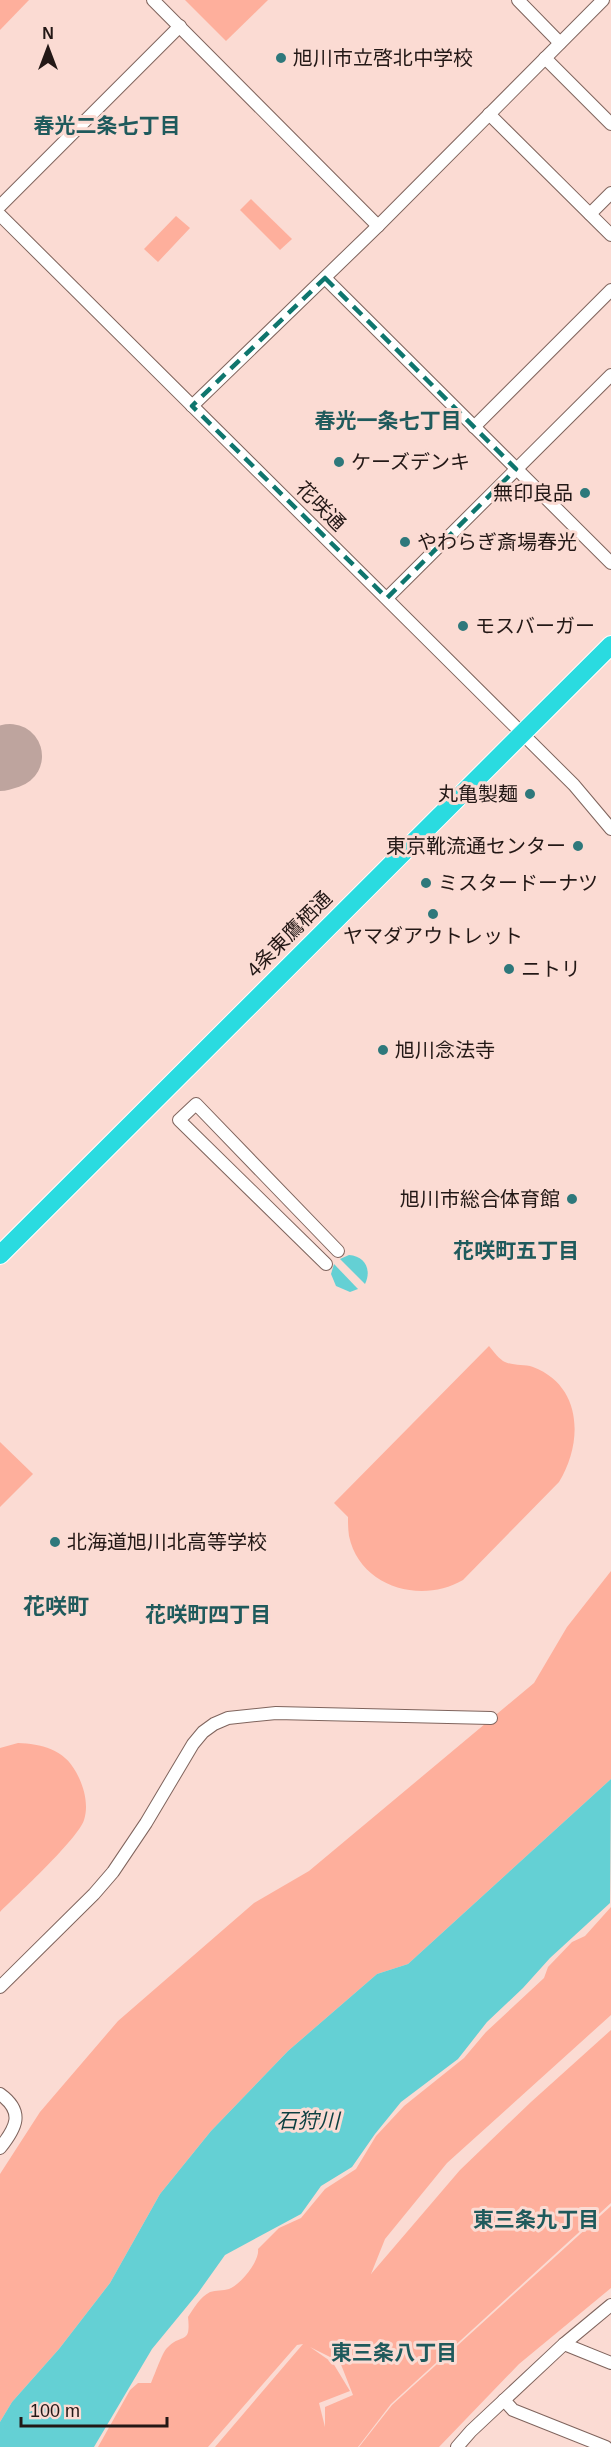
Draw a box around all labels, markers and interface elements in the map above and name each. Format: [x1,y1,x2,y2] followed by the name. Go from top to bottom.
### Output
[18,18,78,78] north arrow
[42,25,54,42] text: N
[293,47,473,69] place label: 旭川市立啓北中学校
[274,51,288,65] marker: 旭川市立啓北中学校
[34,114,181,137] district label: 春光二条七丁目
[315,409,462,432] district label: 春光一条七丁目
[351,451,470,473] place label: ケーズデンキ
[332,455,346,469] marker: ケーズデンキ
[292,477,350,535] street label: 花咲通
[493,482,573,504] place label: 無印良品
[578,486,592,500] marker: 無印良品
[417,531,577,553] place label: やわらぎ斎場春光
[398,535,412,549] marker: やわらぎ斎場春光
[475,615,595,637] place label: モスバーガー
[456,619,470,633] marker: モスバーガー
[438,783,518,805] place label: 丸亀製麺
[523,787,537,801] marker: 丸亀製麺
[386,835,566,857] place label: 東京靴流通センター
[571,839,585,853] marker: 東京靴流通センター
[438,872,598,894] place label: ミスタードーナツ
[419,876,433,890] marker: ミスタードーナツ
[242,887,336,981] street label: 4条東鷹栖通
[426,907,440,921] marker: ヤマダアウトレット
[343,925,523,947] place label: ヤマダアウトレット
[521,958,581,980] place label: ニトリ
[502,962,516,976] marker: ニトリ
[395,1039,495,1061] place label: 旭川念法寺
[376,1043,390,1057] marker: 旭川念法寺
[400,1188,560,1210] place label: 旭川市総合体育館
[565,1192,579,1206] marker: 旭川市総合体育館
[453,1239,579,1262] district label: 花咲町五丁目
[67,1531,267,1553] place label: 北海道旭川北高等学校
[48,1535,62,1549] marker: 北海道旭川北高等学校
[23,1594,89,1619] district label: 花咲町
[145,1603,271,1626] district label: 花咲町四丁目
[277,2109,341,2132] water label: 石狩川
[473,2208,599,2231] district label: 東三条九丁目
[331,2341,457,2364] district label: 東三条八丁目
[21,2390,166,2428] scale bar
[30,2401,80,2421] text: 100 m

